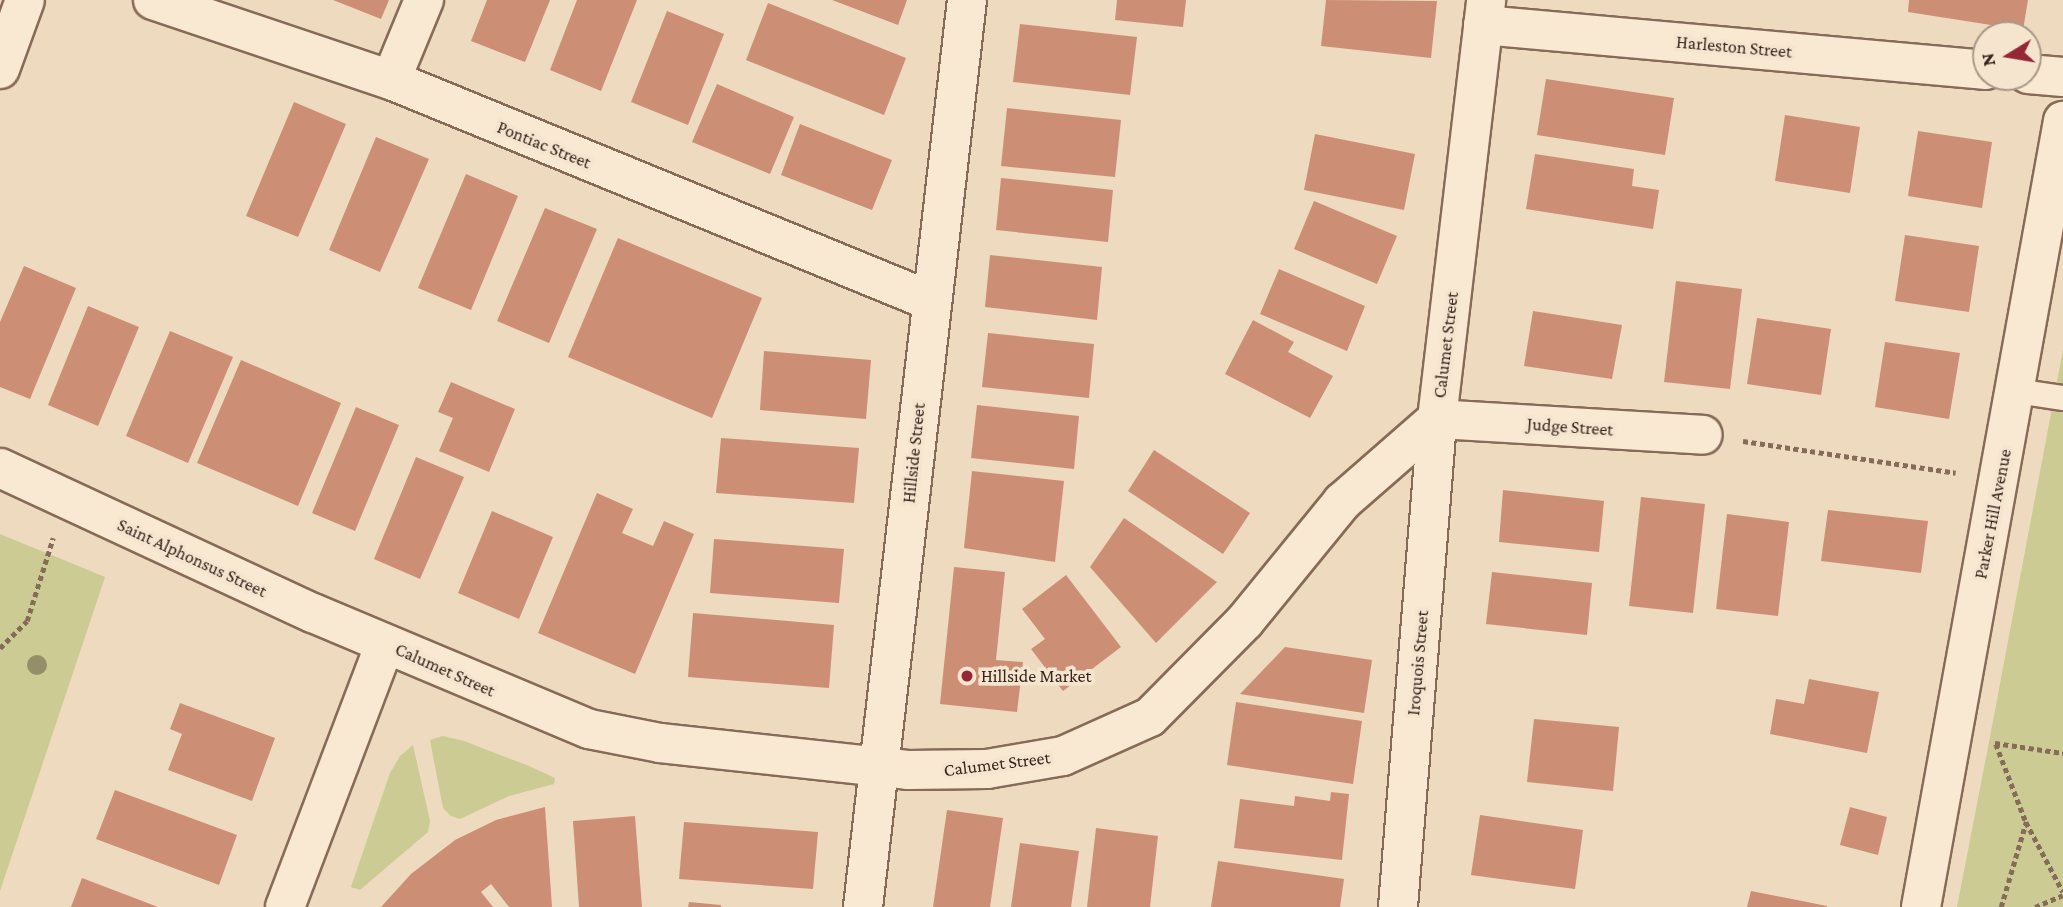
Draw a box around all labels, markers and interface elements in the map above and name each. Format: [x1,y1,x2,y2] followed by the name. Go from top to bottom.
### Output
[1972,21,2042,91] north arrow
[1675,31,1793,63] street label: Harleston Street
[1976,51,1999,68] text: N
[494,116,594,174] street label: Pontiac Street
[1429,291,1463,399] street label: Calumet Street
[898,402,930,504] street label: Hillside Street
[1526,413,1614,441] street label: Judge Street
[1970,447,2016,581] street label: Parker Hill Avenue
[114,514,270,602] street label: Saint Alphonsus Street
[1403,610,1433,716] street label: Iroquois Street
[392,638,498,702] street label: Calumet Street
[981,665,1091,687] place label: Hillside Market
[959,668,975,684] marker: Hillside Market
[943,747,1051,781] street label: Calumet Street

